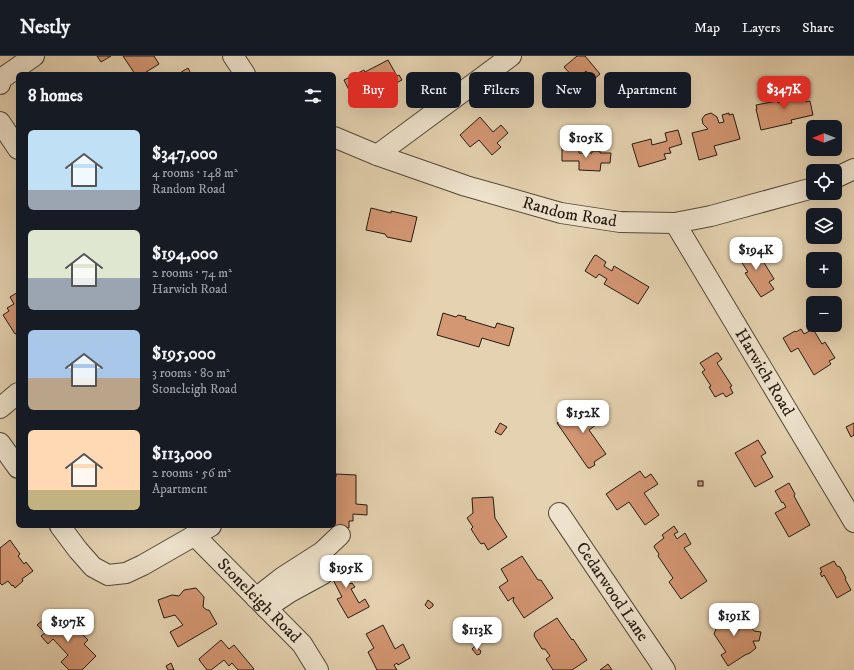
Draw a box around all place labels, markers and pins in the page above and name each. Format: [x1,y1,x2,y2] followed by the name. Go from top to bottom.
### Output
[756,76,812,110] pin: $347K
[558,125,614,159] pin: $105K
[728,237,784,271] pin: $194K
[555,400,611,434] pin: $152K
[318,555,374,589] pin: $195K
[706,603,762,637] pin: $191K
[40,609,96,643] pin: $197K
[449,617,505,651] pin: $113K

